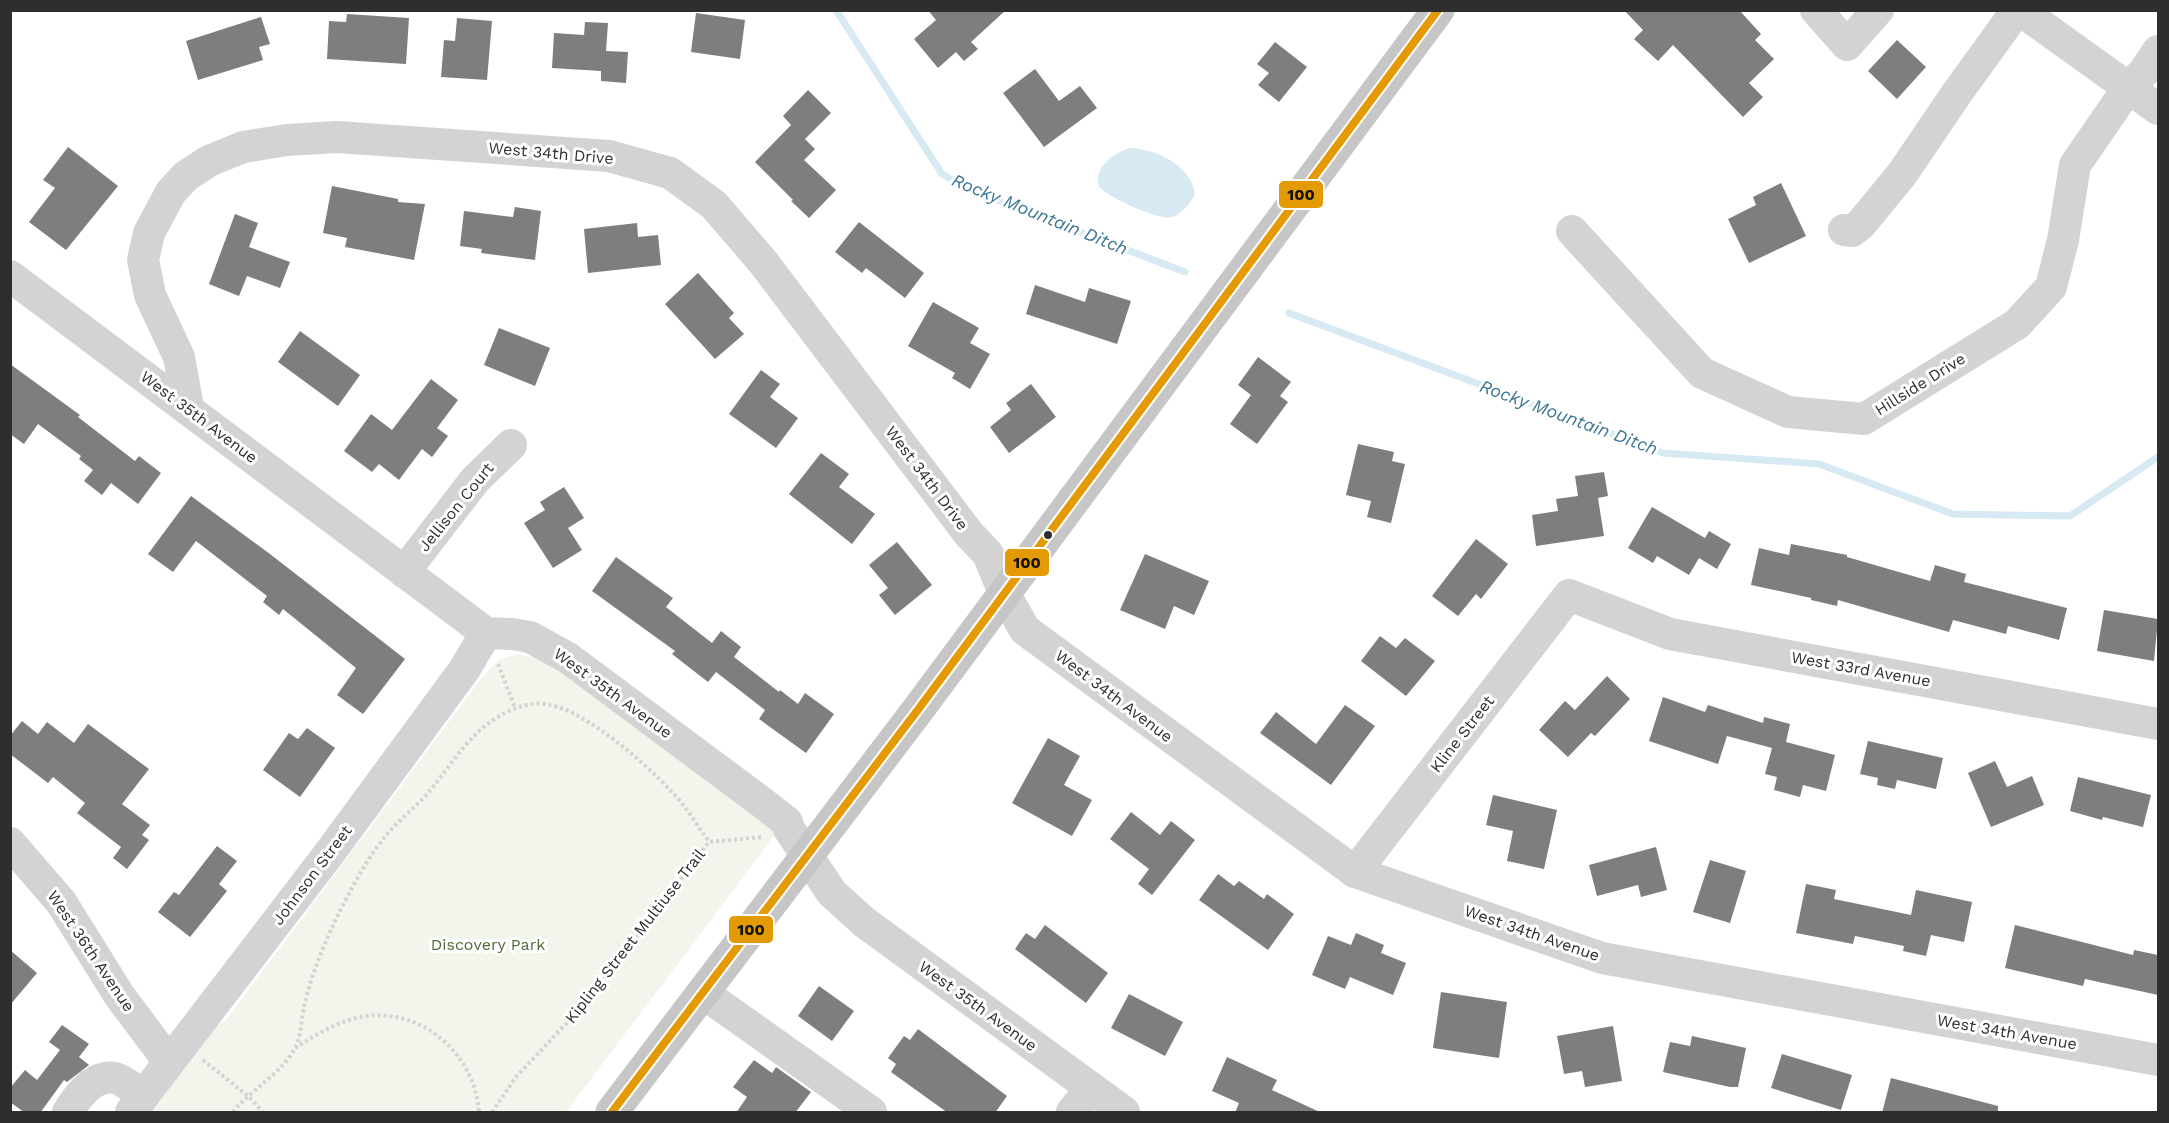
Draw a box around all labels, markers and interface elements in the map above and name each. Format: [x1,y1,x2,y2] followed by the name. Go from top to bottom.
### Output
[488,138,614,168] street label: West 34th Drive
[949,169,1131,259] water label: Rocky Mountain Ditch
[1278,180,1324,209] line badge: 100
[1287,185,1315,204] text: 100
[1871,349,1969,419] street label: Hillside Drive
[137,367,261,467] street label: West 35th Avenue
[1477,375,1661,459] water label: Rocky Mountain Ditch
[882,422,972,534] street label: West 34th Drive
[414,459,498,555] street label: Jellison Court
[1042,529,1054,541] unlabelled marker
[1004,548,1050,577] line badge: 100
[1013,553,1041,572] text: 100
[550,644,676,742] street label: West 35th Avenue
[1052,646,1176,746] street label: West 34th Avenue
[1790,647,1932,691] street label: West 33rd Avenue
[1426,692,1498,776] street label: Kline Street
[268,821,356,929] street label: Johnson Street
[561,845,709,1027] street label: Kipling Street Multiuse Trail
[43,887,139,1015] street label: West 36th Avenue
[1462,901,1602,965] street label: West 34th Avenue
[728,915,774,944] line badge: 100
[737,920,765,939] text: 100
[431,935,545,954] park label: Discovery Park
[915,957,1041,1055] street label: West 35th Avenue
[1936,1010,2078,1054] street label: West 34th Avenue

